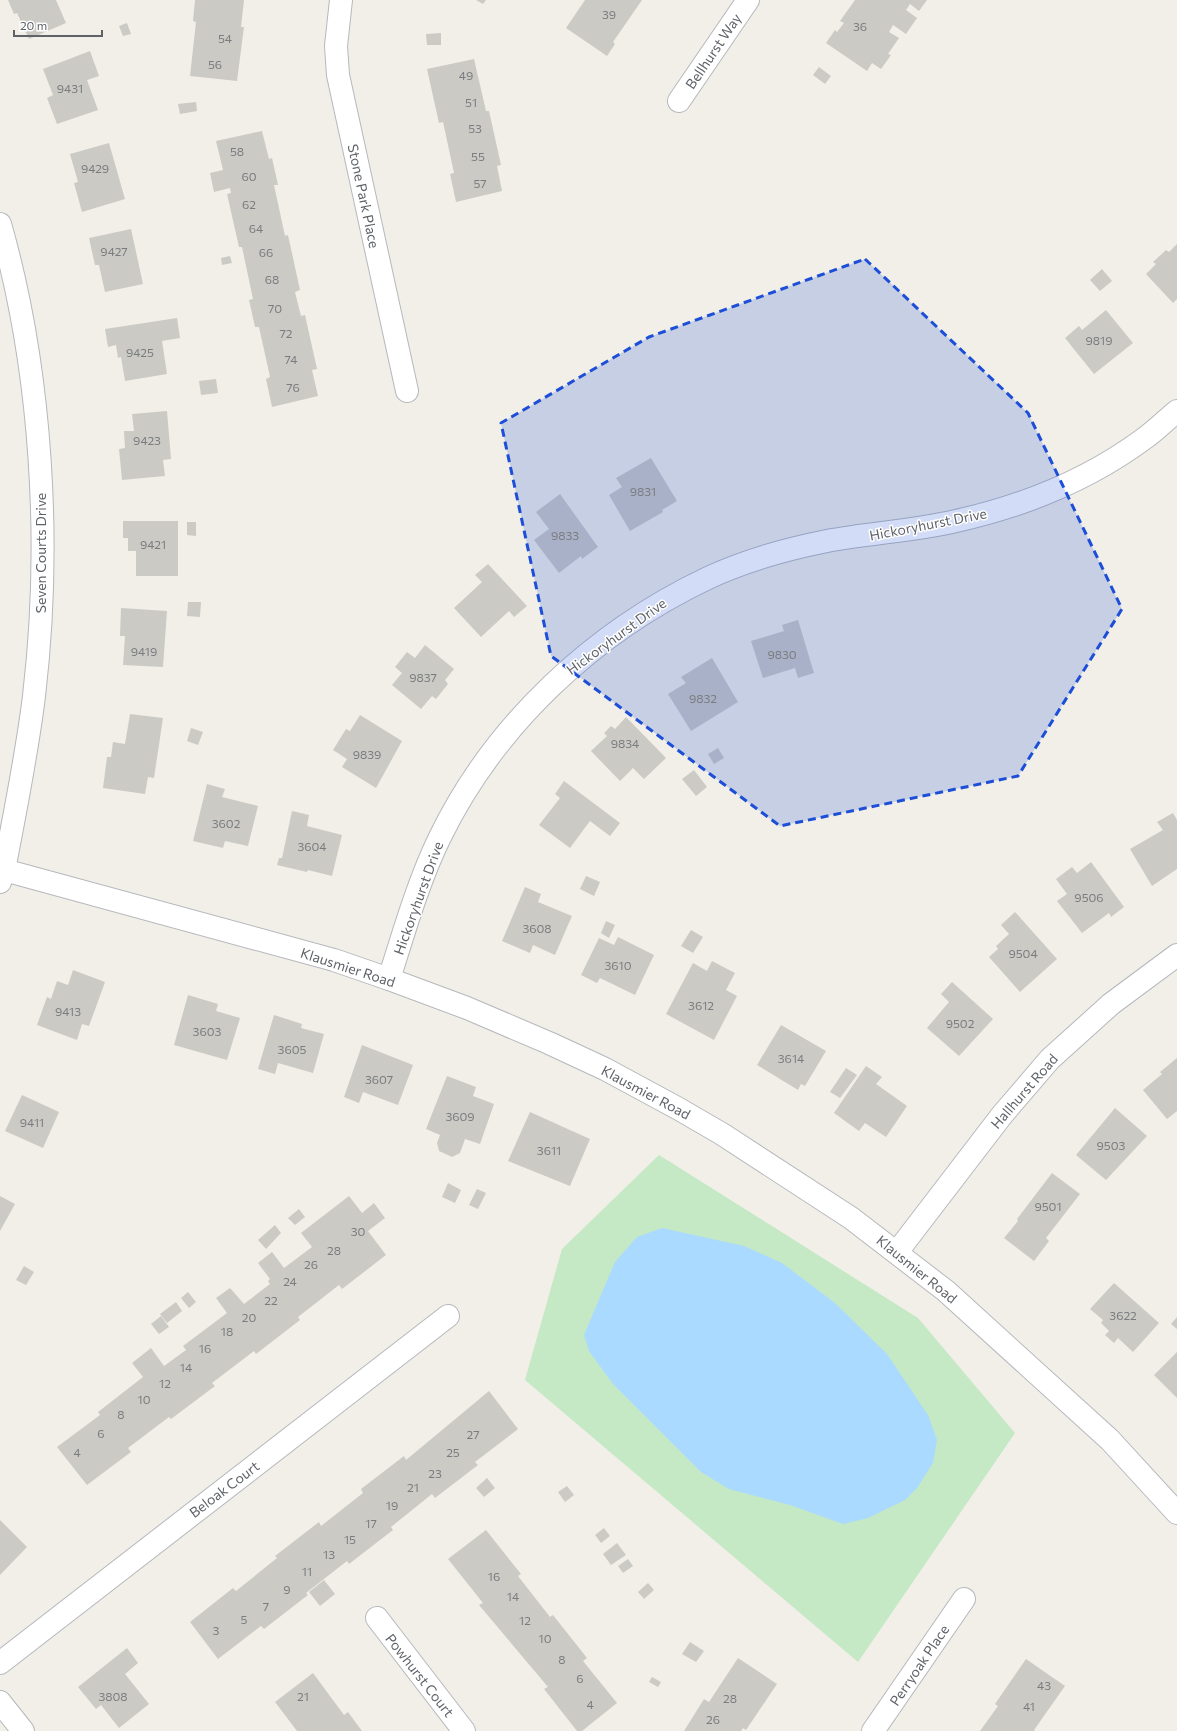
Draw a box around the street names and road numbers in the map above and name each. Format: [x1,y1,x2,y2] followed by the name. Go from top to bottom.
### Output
[682,10,744,92] street label: Bellhurst Way
[345,142,383,250] street label: Stone Park Place
[32,493,49,613] street label: Seven Courts Drive
[868,504,988,544] street label: Hickoryhurst Drive
[563,594,669,678] street label: Hickoryhurst Drive
[390,839,446,957] street label: Hickoryhurst Drive
[298,944,398,990] street label: Klausmier Road
[987,1050,1061,1132] street label: Hallhurst Road
[598,1061,694,1123] street label: Klausmier Road
[873,1231,961,1307] street label: Klausmier Road
[186,1457,262,1521] street label: Beloak Court
[886,1621,952,1709] street label: Perryoak Place
[382,1630,458,1720] street label: Powhurst Court

